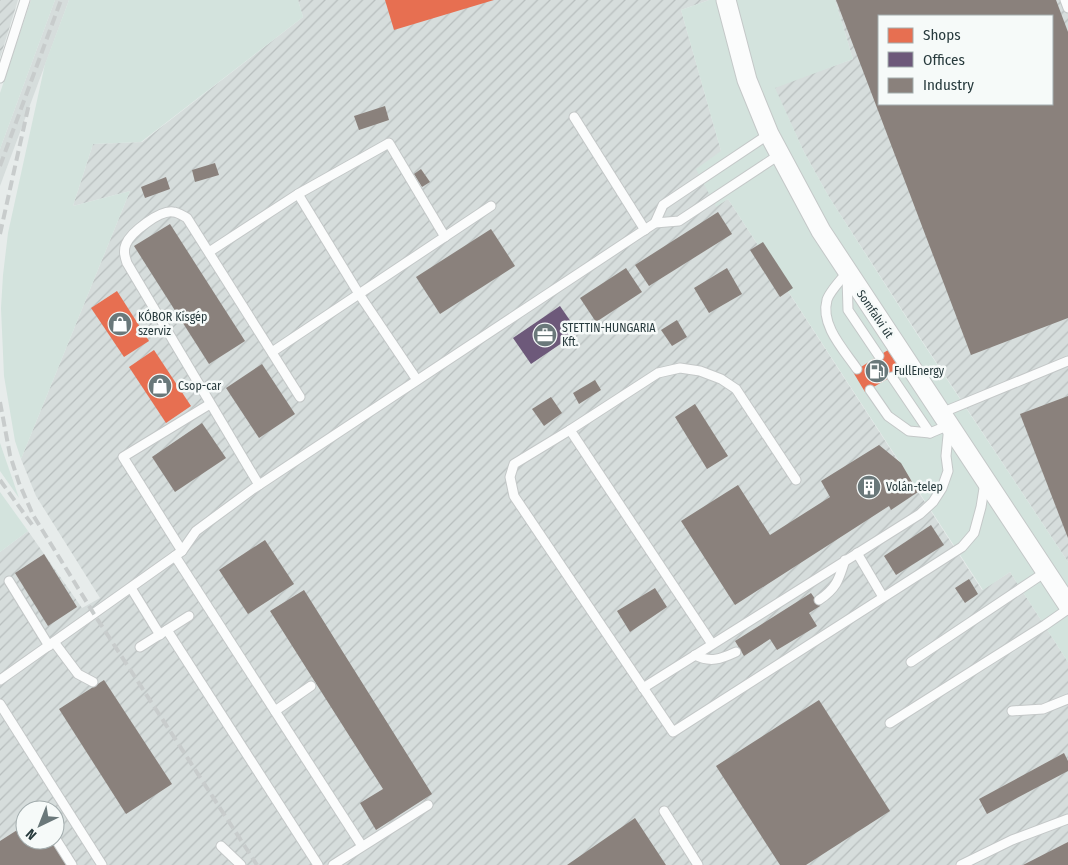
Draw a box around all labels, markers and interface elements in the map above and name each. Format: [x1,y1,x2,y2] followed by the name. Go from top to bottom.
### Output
[878,15,1053,105] legend
[923,26,961,44] text: Shops
[923,51,965,69] text: Offices
[923,76,974,94] text: Industry
[854,287,896,341] street label: Somfalvi út
[138,309,207,338] place label: KÓBOR Kisgép szerviz
[107,311,133,337] shop icon: KÓBOR Kisgép szerviz
[562,321,656,349] place label: STETTIN-HUNGARIA Kft.
[532,322,558,348] office icon: STETTIN-HUNGARIA Kft.
[864,358,890,384] fuel station icon: FullEnergy
[894,364,945,378] place label: FullEnergy
[147,373,173,399] shop icon: Csop-car
[178,379,222,393] place label: Csop-car
[856,474,882,500] building icon: Volán-telep
[886,480,943,494] place label: Volán-telep
[15,800,65,850] north arrow
[23,825,40,843] text: N

